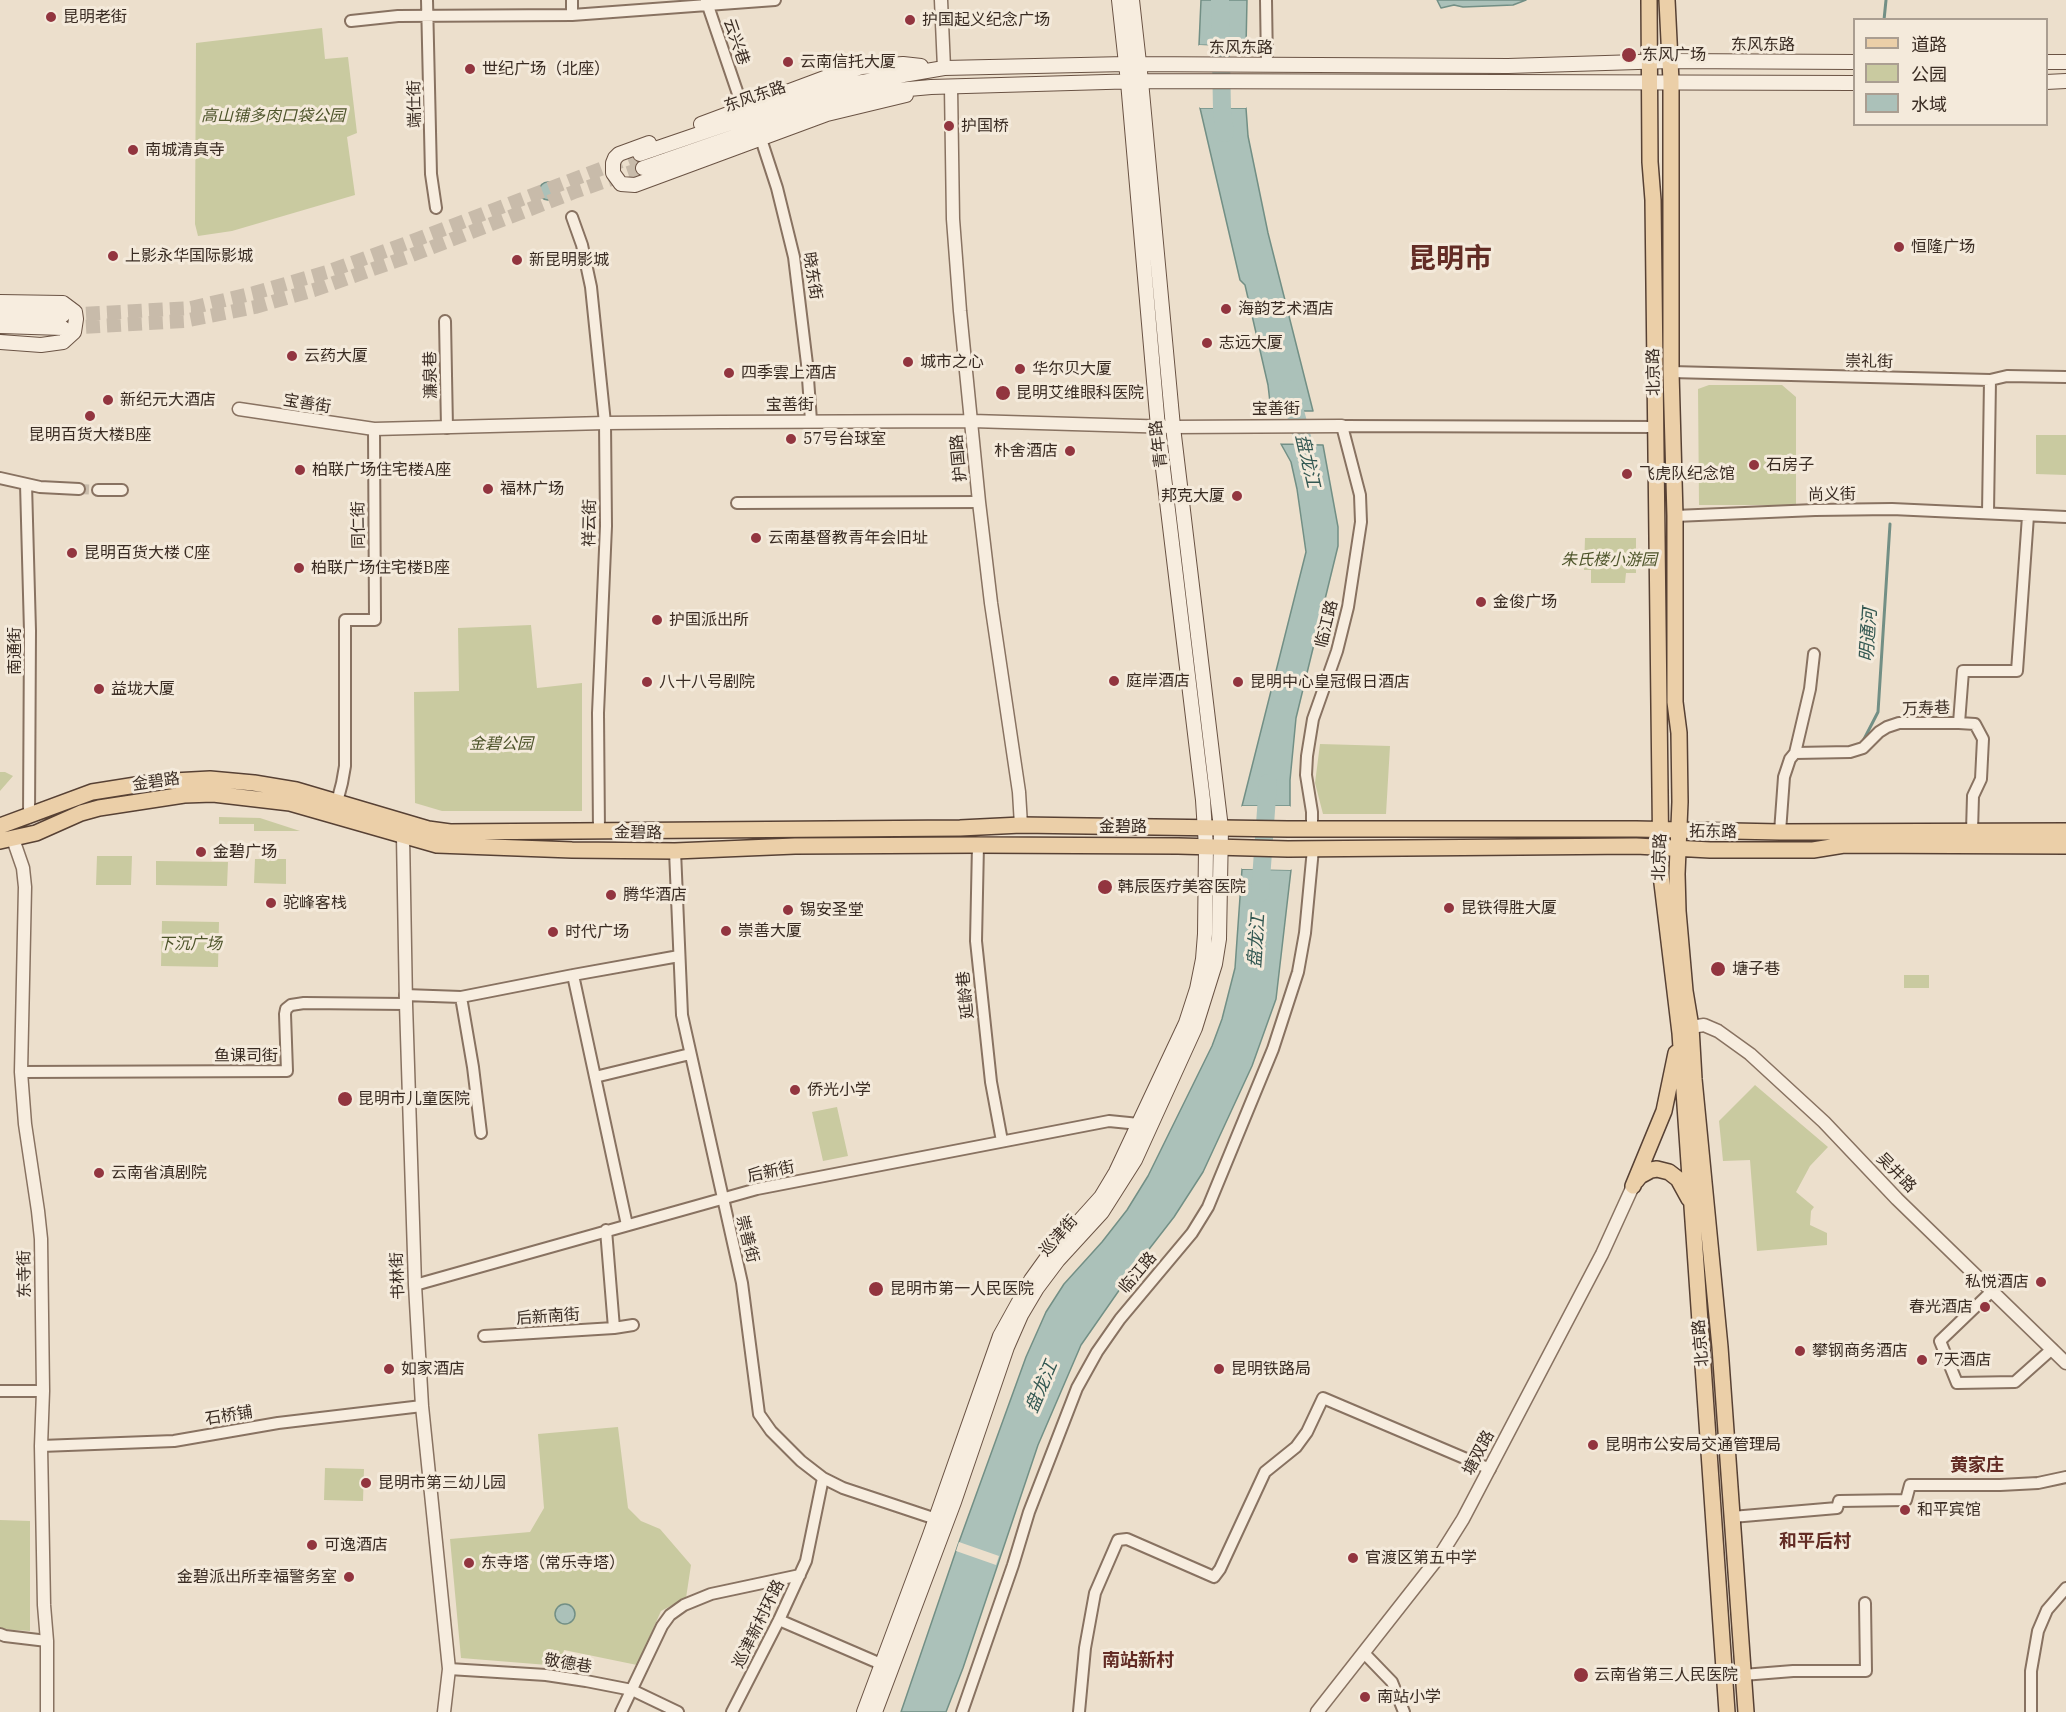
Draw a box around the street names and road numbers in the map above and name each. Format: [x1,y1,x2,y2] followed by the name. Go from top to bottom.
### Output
[719,16,753,68] street label: 云兴巷
[1731,35,1795,55] street label: 东风东路
[1209,38,1273,58] street label: 东风东路
[722,78,788,116] street label: 东风东路
[405,80,425,128] street label: 端仕街
[799,251,825,301] street label: 晓东街
[1644,348,1664,396] street label: 北京路
[421,351,441,399] street label: 濂泉巷
[1845,352,1893,372] street label: 崇礼街
[282,391,332,417] street label: 宝善街
[766,395,814,415] street label: 宝善街
[1252,399,1300,419] street label: 宝善街
[1147,419,1171,469] street label: 青年路
[947,433,971,483] street label: 护国路
[1808,485,1856,505] street label: 尚义街
[580,499,600,547] street label: 祥云街
[349,501,369,549] street label: 同仁街
[1312,598,1342,650] street label: 临江路
[5,627,25,675] street label: 南通街
[1902,699,1950,719] street label: 万寿巷
[131,769,181,795] street label: 金碧路
[1099,817,1147,837] street label: 金碧路
[1689,822,1737,842] street label: 拓东路
[614,823,662,843] street label: 金碧路
[1650,833,1670,881] street label: 北京路
[954,970,978,1020] street label: 延龄巷
[214,1046,278,1066] street label: 鱼课司街
[1872,1149,1920,1197] street label: 吴井路
[746,1158,796,1186] street label: 后新街
[1036,1212,1082,1260] street label: 巡津街
[732,1213,762,1265] street label: 崇善街
[1115,1248,1161,1298] street label: 临江路
[15,1250,35,1298] street label: 东寺街
[388,1252,408,1300] street label: 书林街
[515,1305,581,1329] street label: 后新南街
[1689,1318,1713,1368] street label: 北京路
[204,1403,254,1429] street label: 石桥铺
[1459,1427,1499,1479] street label: 塘双路
[729,1577,789,1671] street label: 巡津新村环路
[543,1651,593,1677] street label: 敬德巷

